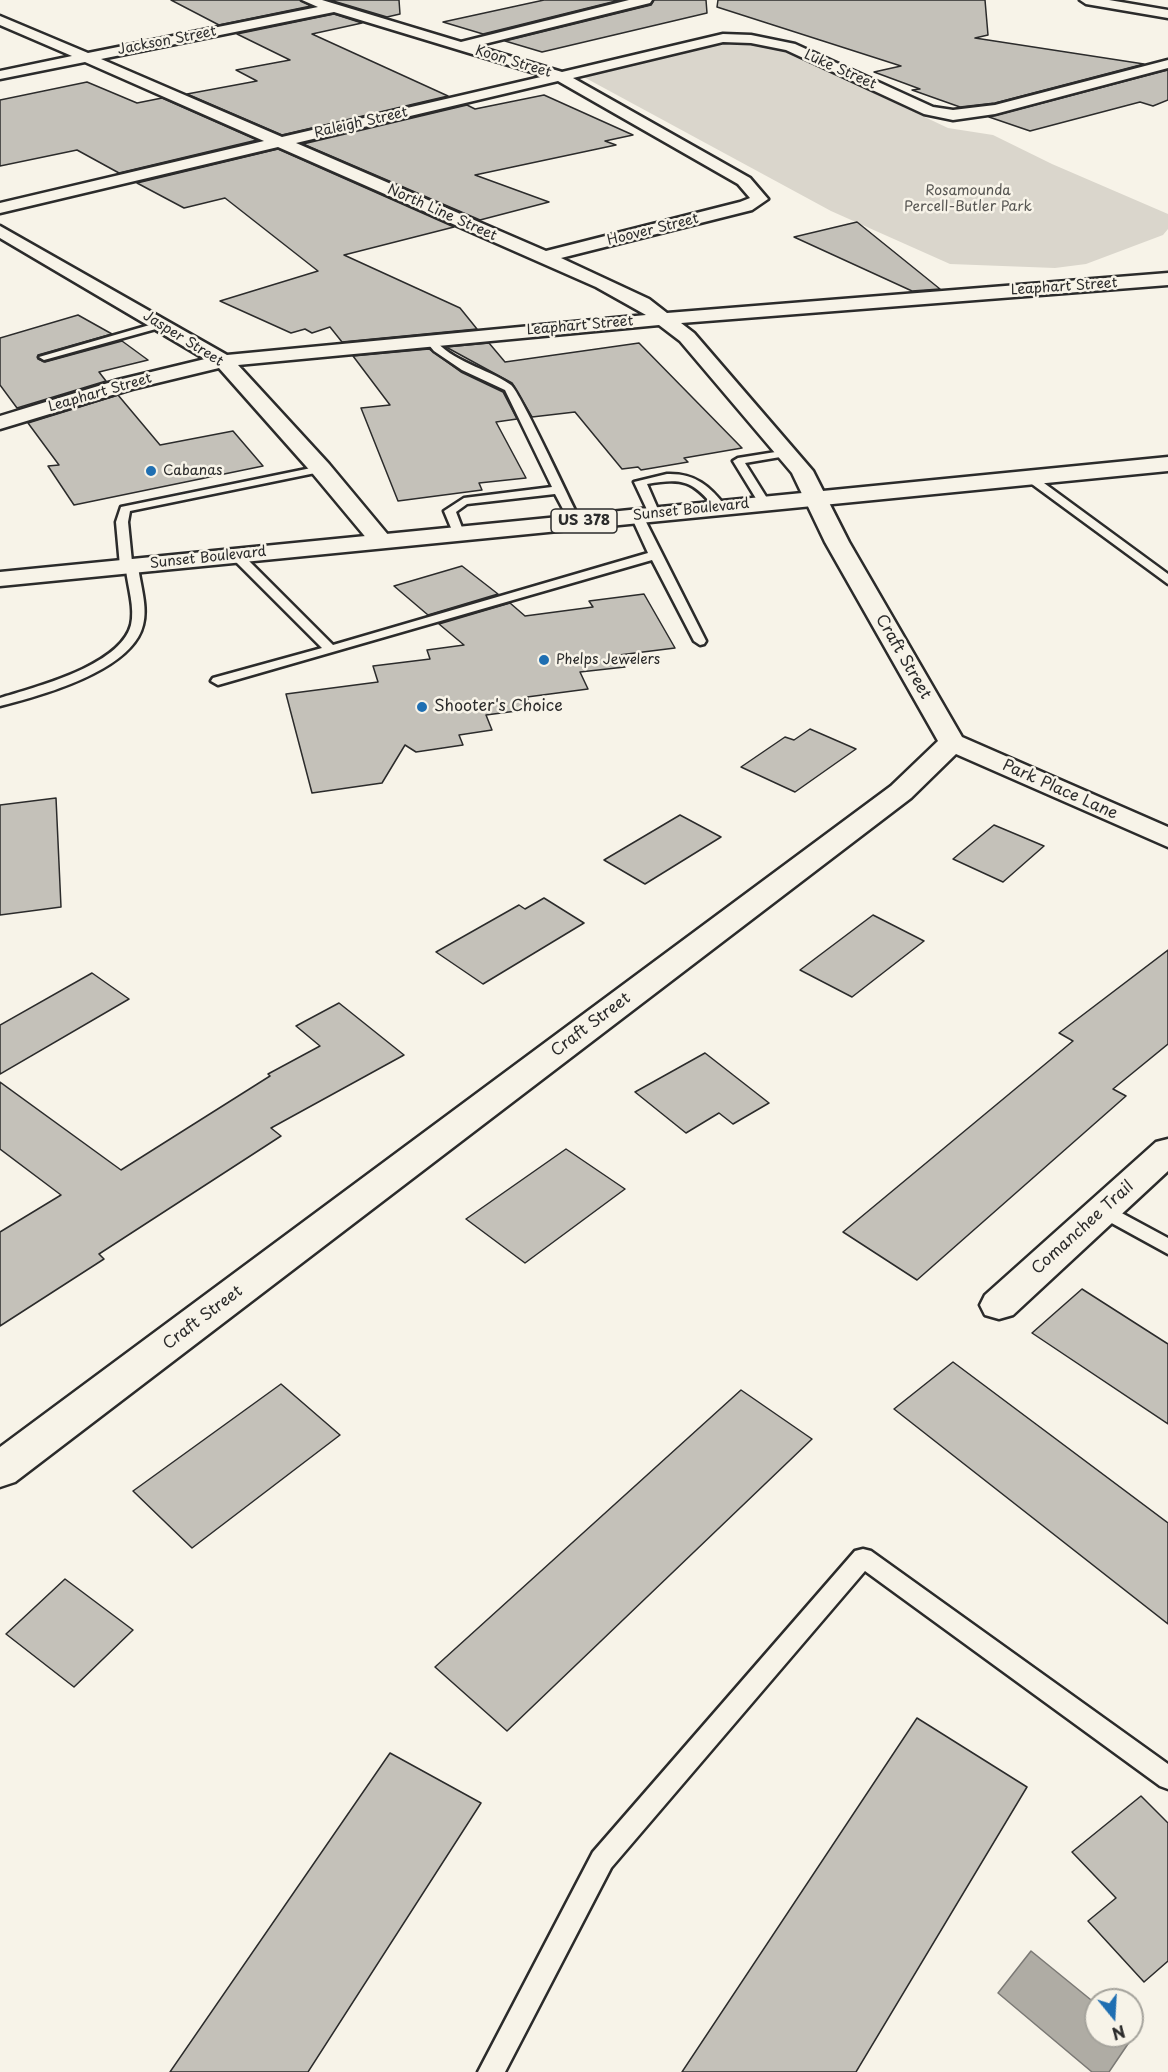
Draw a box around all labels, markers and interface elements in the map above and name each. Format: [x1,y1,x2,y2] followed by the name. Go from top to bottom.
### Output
[116,23,218,59] street label: Jackson Street
[473,42,553,82] street label: Koon Street
[801,47,879,93] street label: Luke Street
[313,104,409,142] street label: Raleigh Street
[385,181,499,245] street label: North Line Street
[904,183,1032,216] park label: Rosamounda Percell-Butler Park
[606,211,700,249] street label: Hoover Street
[1010,275,1118,299] street label: Leaphart Street
[140,308,226,370] street label: Jasper Street
[526,313,634,339] street label: Leaphart Street
[46,370,154,416] street label: Leaphart Street
[163,463,222,479] place label: Cabanas
[144,464,158,478] marker: Cabanas
[632,496,750,524] street label: Sunset Boulevard
[551,509,617,533] road number: US 378
[149,544,267,572] street label: Sunset Boulevard
[871,611,935,703] street label: Craft Street
[556,652,660,668] place label: Phelps Jewelers
[537,653,551,667] marker: Phelps Jewelers
[434,697,563,717] place label: Shooter's Choice
[415,700,429,714] marker: Shooter's Choice
[999,756,1121,824] street label: Park Place Lane
[547,989,635,1061] street label: Craft Street
[1028,1177,1138,1279] street label: Comanchee Trail
[159,1282,247,1354] street label: Craft Street
[1084,1988,1144,2048] north arrow
[1109,2020,1129,2047] text: N

